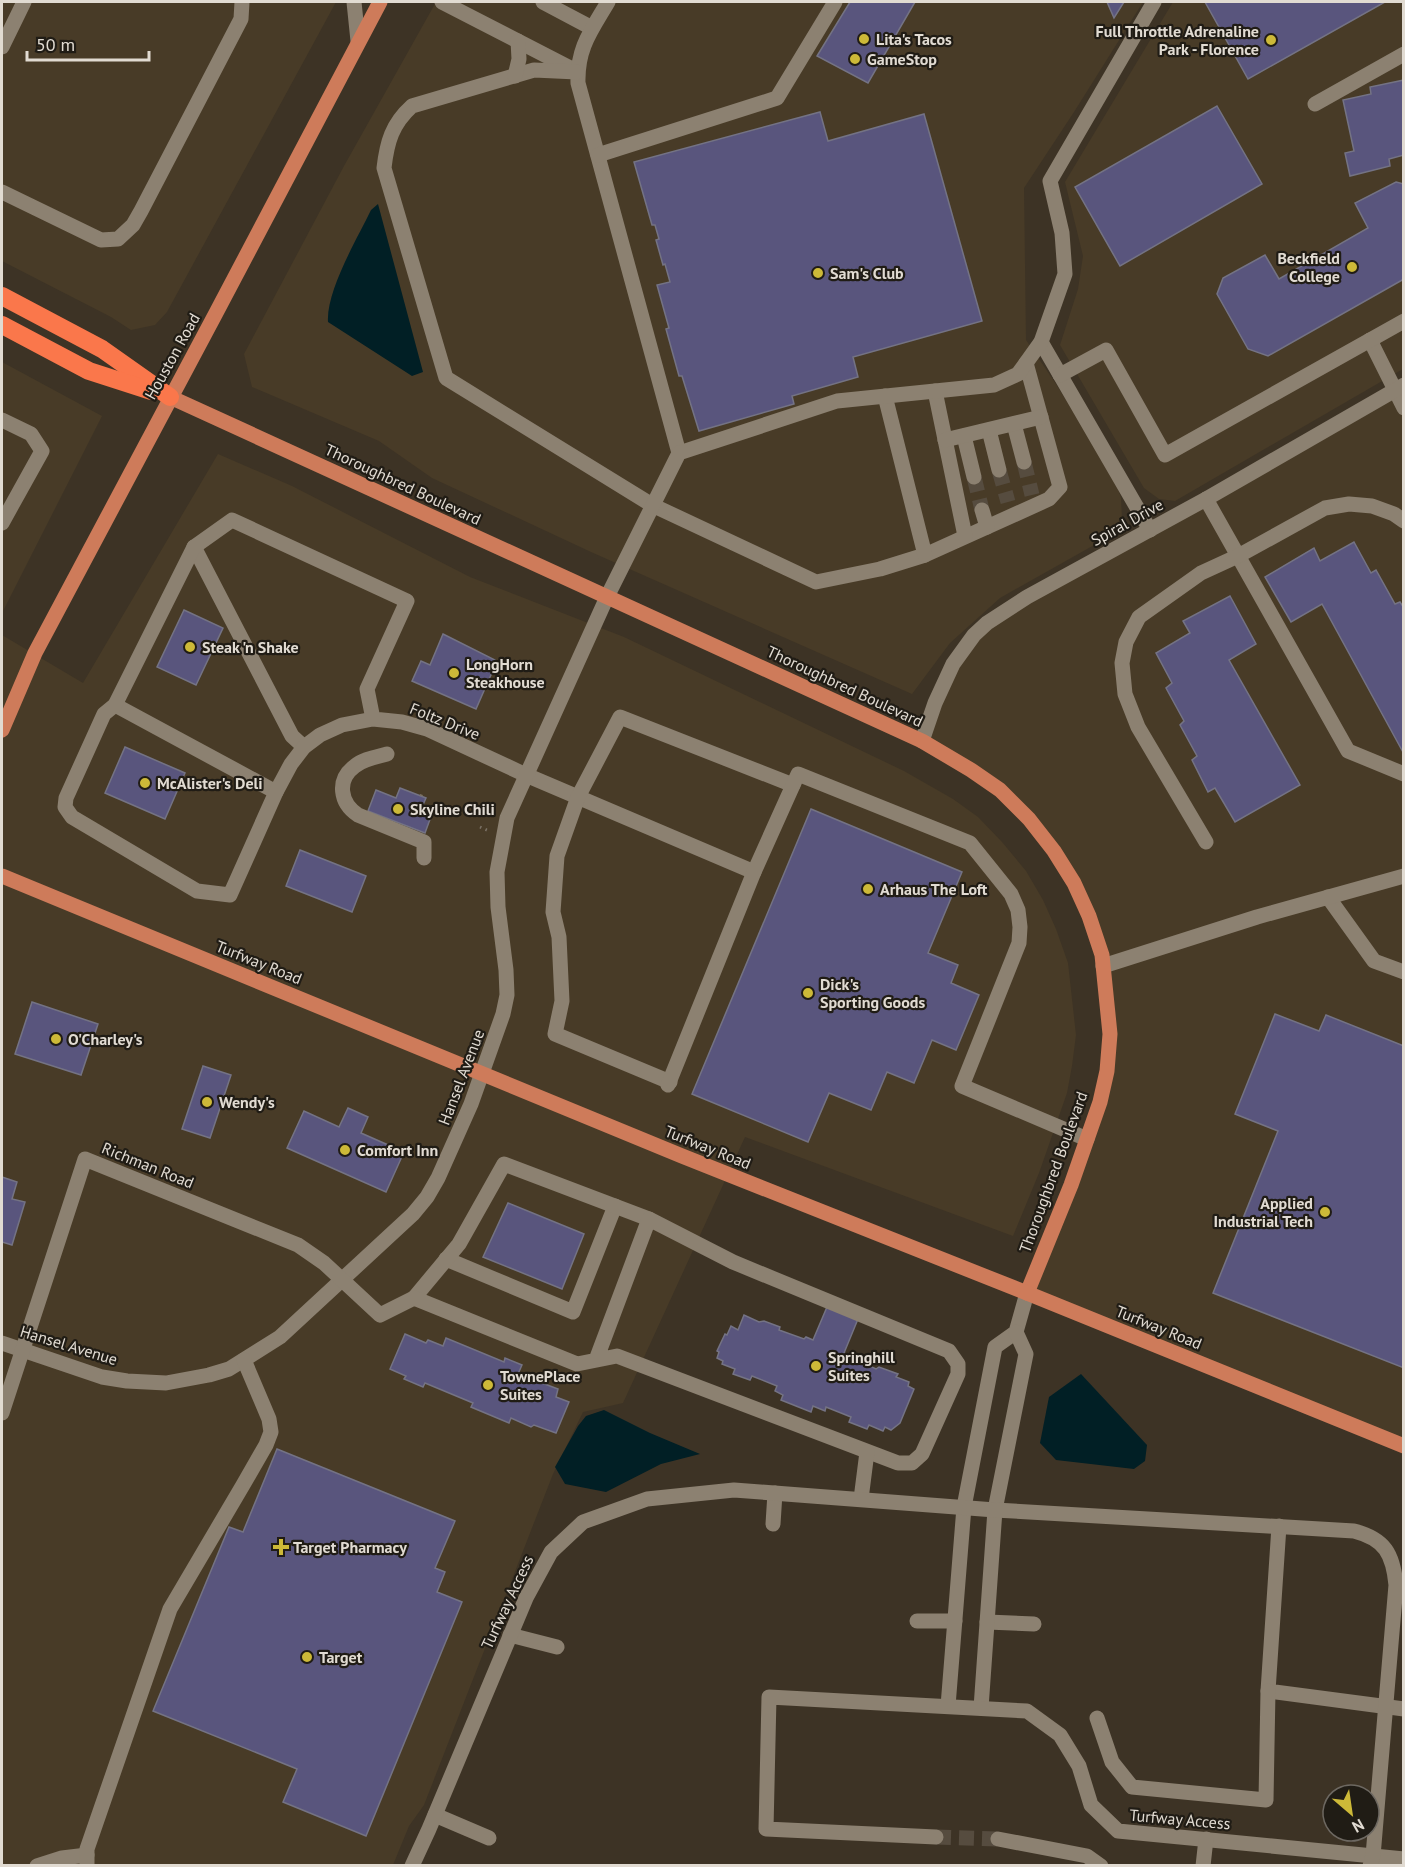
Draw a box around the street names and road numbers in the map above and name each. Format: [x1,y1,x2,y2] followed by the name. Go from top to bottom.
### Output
[140,309,204,403] street label: Houston Road
[322,439,484,529] street label: Thoroughbred Boulevard
[1087,494,1167,550] street label: Spiral Drive
[764,641,926,731] street label: Thoroughbred Boulevard
[407,698,483,744] street label: Foltz Drive
[213,936,305,988] street label: Turfway Road
[434,1026,488,1128] street label: Hansel Avenue
[1015,1089,1091,1255] street label: Thoroughbred Boulevard
[662,1121,754,1173] street label: Turfway Road
[99,1137,197,1193] street label: Richman Road
[1113,1301,1205,1353] street label: Turfway Road
[18,1321,120,1369] street label: Hansel Avenue
[477,1552,538,1652] street label: Turfway Access
[1129,1805,1232,1833] street label: Turfway Access

